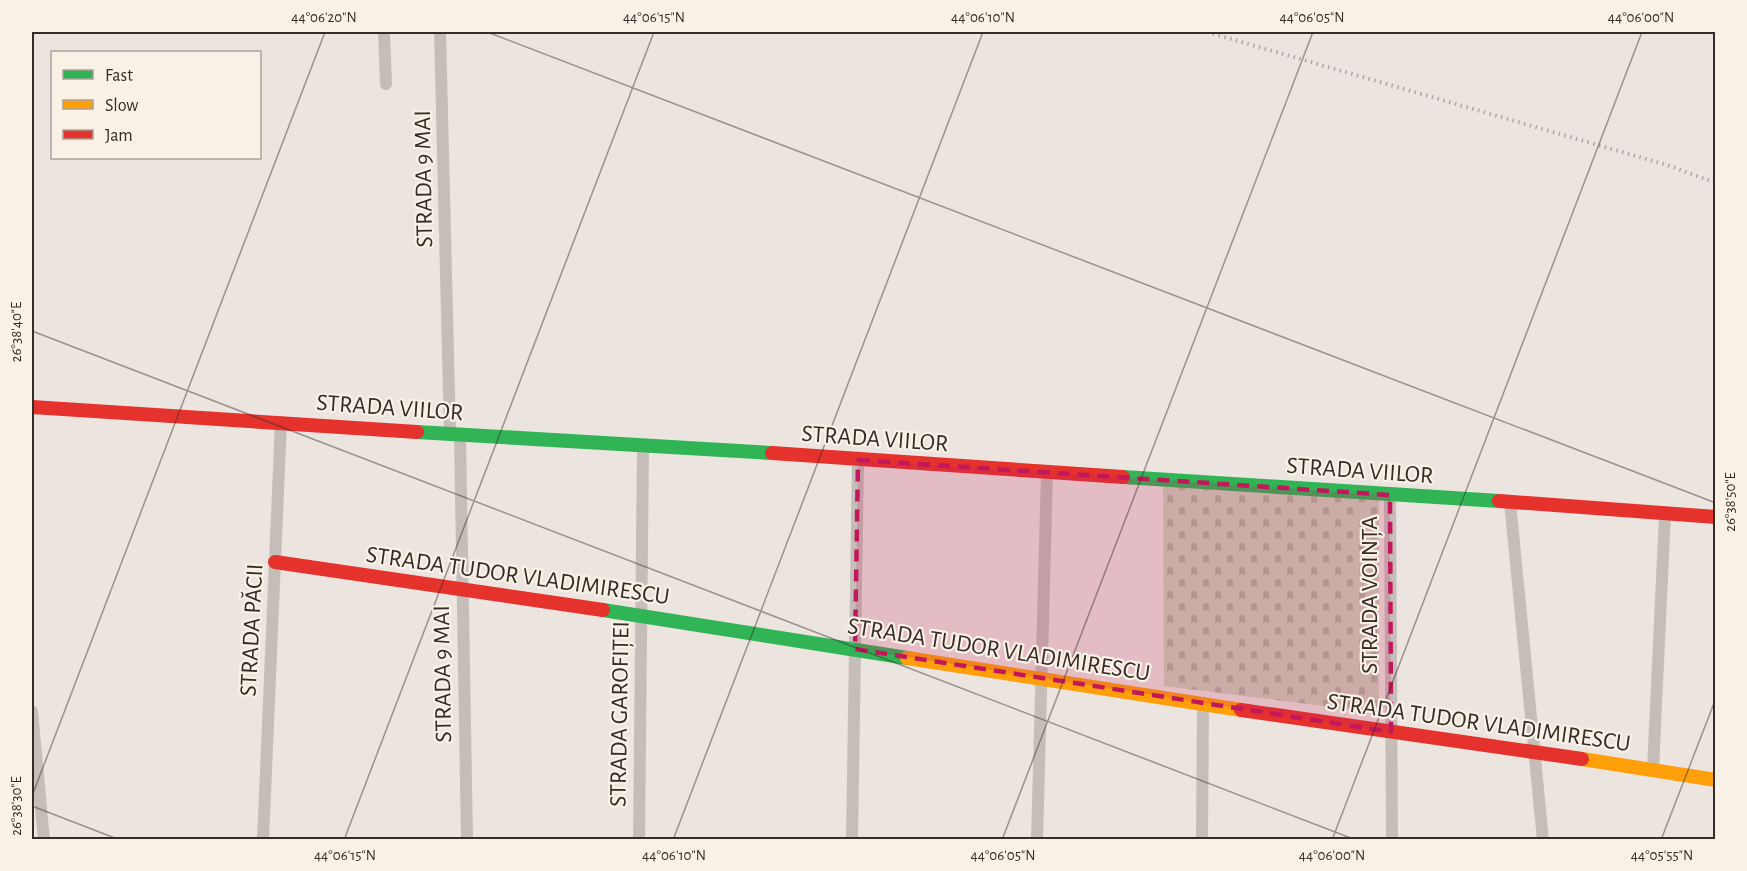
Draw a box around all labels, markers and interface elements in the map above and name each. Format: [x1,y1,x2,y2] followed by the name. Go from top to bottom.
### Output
[291,10,357,25] text: 44°06'20"N
[623,10,685,25] text: 44°06'15"N
[951,10,1015,25] text: 44°06'10"N
[1280,10,1344,25] text: 44°06'05"N
[1608,10,1674,25] text: 44°06'00"N
[51,51,261,159] legend
[105,67,133,85] text: Fast
[105,97,138,115] text: Slow
[411,110,437,248] street label: STRADA 9 MAI
[105,127,133,145] text: Jam
[9,302,24,362] text: 26°38'40"E
[316,391,464,425] street label: STRADA VIILOR
[801,422,949,456] street label: STRADA VIILOR
[1286,454,1434,488] street label: STRADA VIILOR
[1723,472,1738,532] text: 26°38'50"E
[1358,516,1383,674] street label: STRADA VOINȚA
[365,543,671,609] street label: STRADA TUDOR VLADIMIRESCU
[236,563,267,697] street label: STRADA PĂCII
[430,605,456,743] street label: STRADA 9 MAI
[846,614,1152,686] street label: STRADA TUDOR VLADIMIRESCU
[606,621,635,807] street label: STRADA GAROFIȚEI
[1326,690,1632,756] street label: STRADA TUDOR VLADIMIRESCU
[9,776,24,836] text: 26°38'30"E
[314,848,376,863] text: 44°06'15"N
[642,848,706,863] text: 44°06'10"N
[971,848,1035,863] text: 44°06'05"N
[1299,848,1365,863] text: 44°06'00"N
[1631,848,1693,863] text: 44°05'55"N

